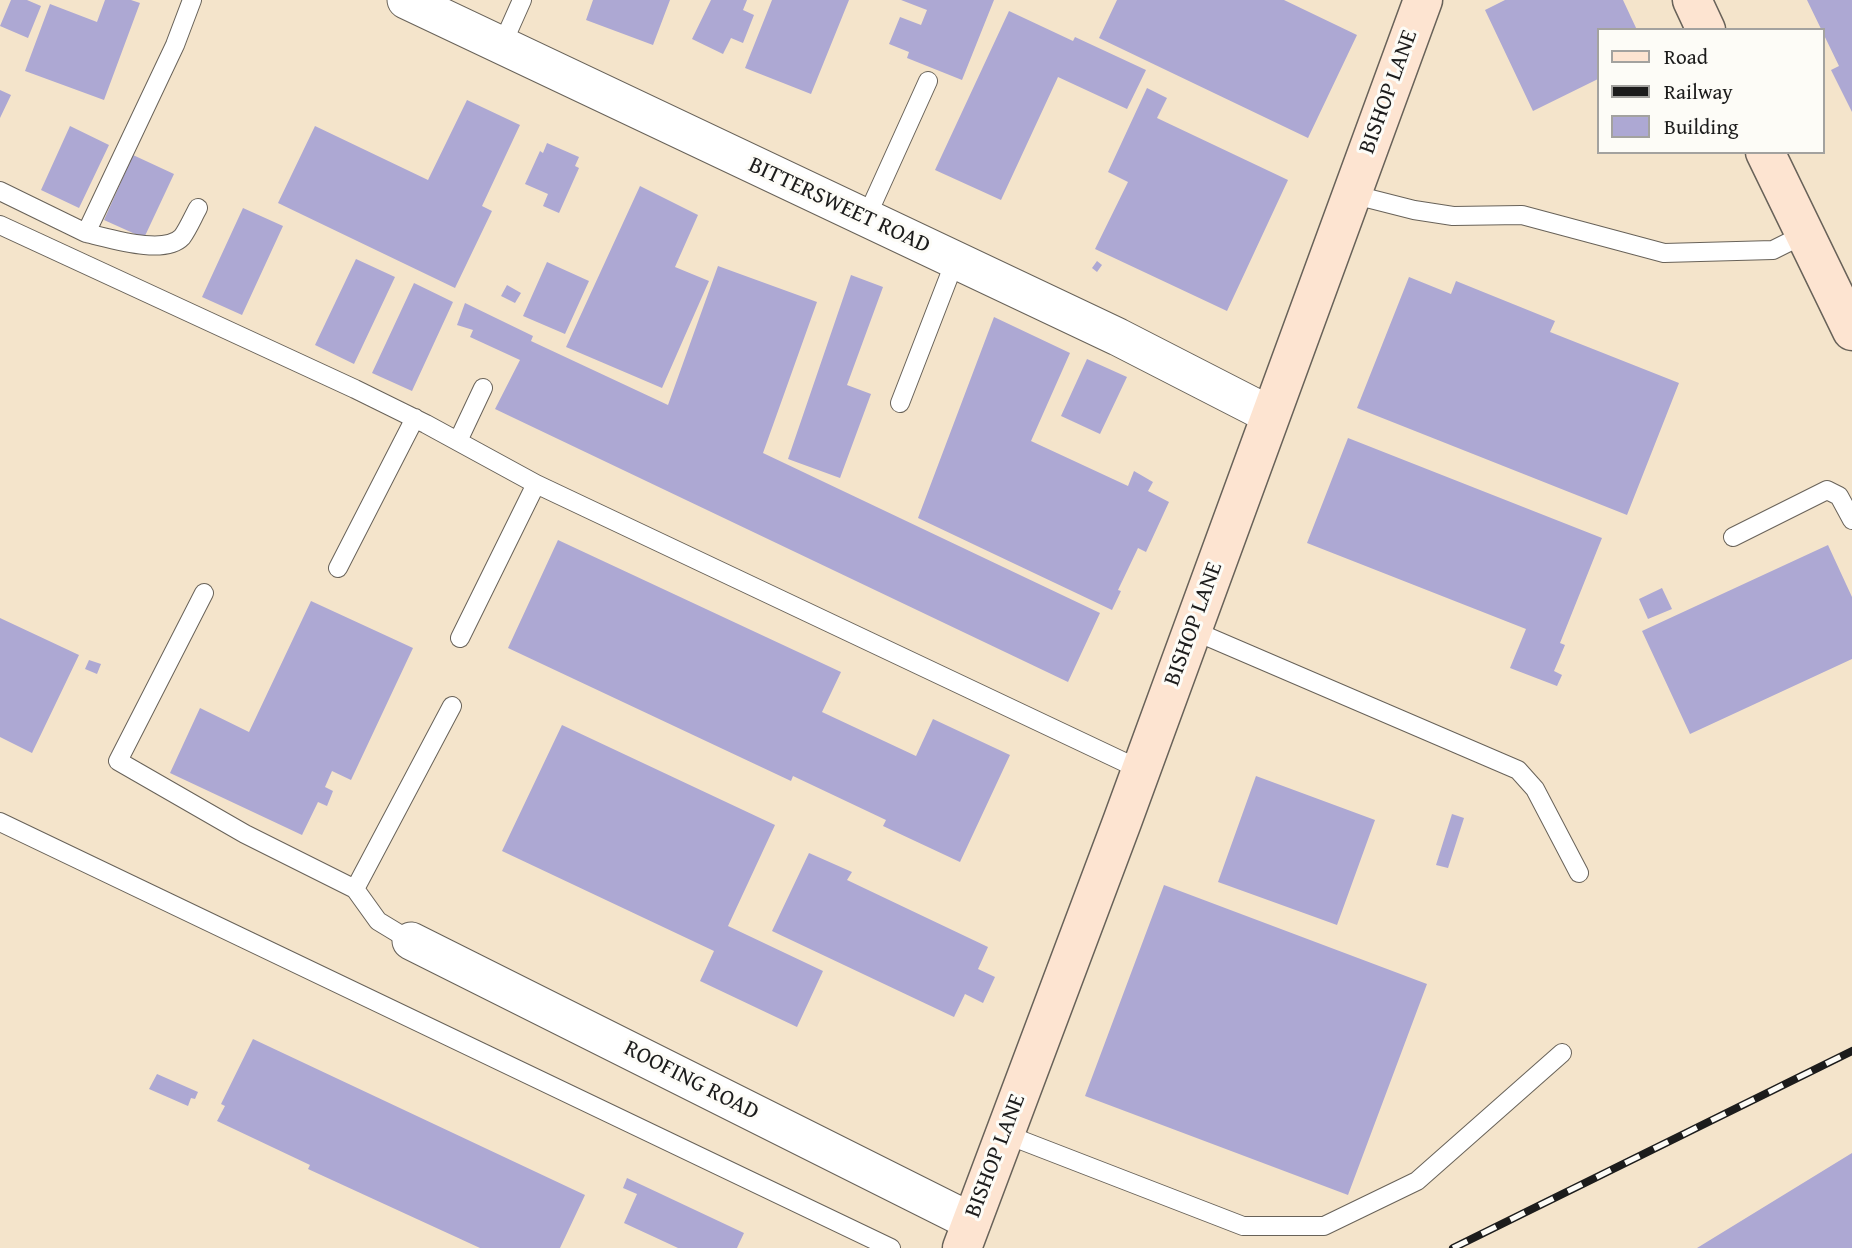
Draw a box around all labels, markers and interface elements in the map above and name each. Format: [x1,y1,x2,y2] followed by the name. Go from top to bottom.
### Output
[1354,26,1424,158] street label: BISHOP LANE
[1596,28,1824,154] legend
[1664,41,1708,72] text: Road
[1664,76,1733,107] text: Railway
[1664,111,1738,142] text: Building
[744,152,934,260] street label: BITTERSWEET ROAD
[1159,558,1229,690] street label: BISHOP LANE
[619,1035,763,1127] street label: ROOFING ROAD
[960,1090,1032,1222] street label: BISHOP LANE

